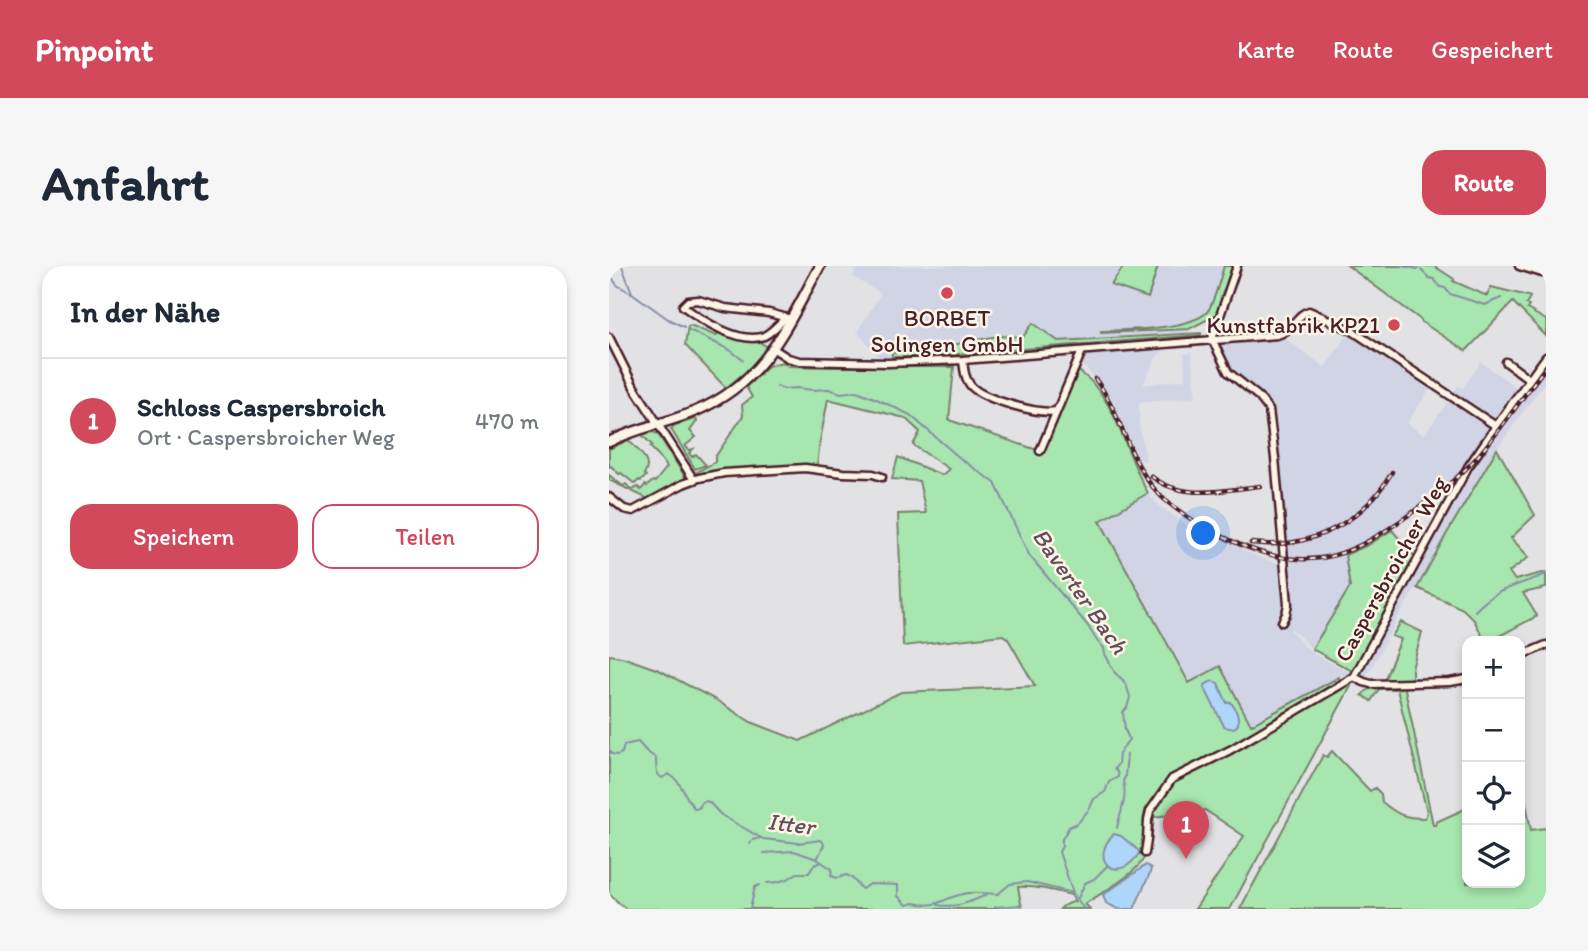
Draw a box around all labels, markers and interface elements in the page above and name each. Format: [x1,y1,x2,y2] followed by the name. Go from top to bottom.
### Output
[35,30,153,69] text: Pinpoint
[1237,35,1295,64] text: Karte
[1333,35,1393,64] text: Route
[1431,35,1553,64] text: Gespeichert
[1422,150,1546,215] button: Route
[42,153,209,212] text: Anfahrt
[939,285,955,301] marker: BORBET Solingen GmbH
[70,293,220,330] text: In der Nähe
[871,304,1023,358] place label: BORBET Solingen GmbH
[1206,311,1380,339] place label: Kunstfabrik KP21
[1386,317,1402,333] marker: Kunstfabrik KP21
[137,391,385,423] text: Schloss Caspersbroich
[88,407,98,435] text: 1
[475,407,539,435] text: 470 m
[137,423,395,451] text: Ort · Caspersbroicher Weg
[1328,471,1454,667] street label: Caspersbroicher Weg
[70,504,298,569] button: Speichern
[312,504,539,569] button: Teilen
[1186,516,1220,550] your location
[1026,522,1134,659] water label: Baverter Bach
[1462,636,1525,888] map controls
[1462,636,1525,699] button: +
[1462,699,1525,762] button: −
[1462,762,1525,825] button: locate
[1163,801,1209,859] pin: 1
[766,806,819,841] water label: Itter
[1462,825,1525,888] button: layers

